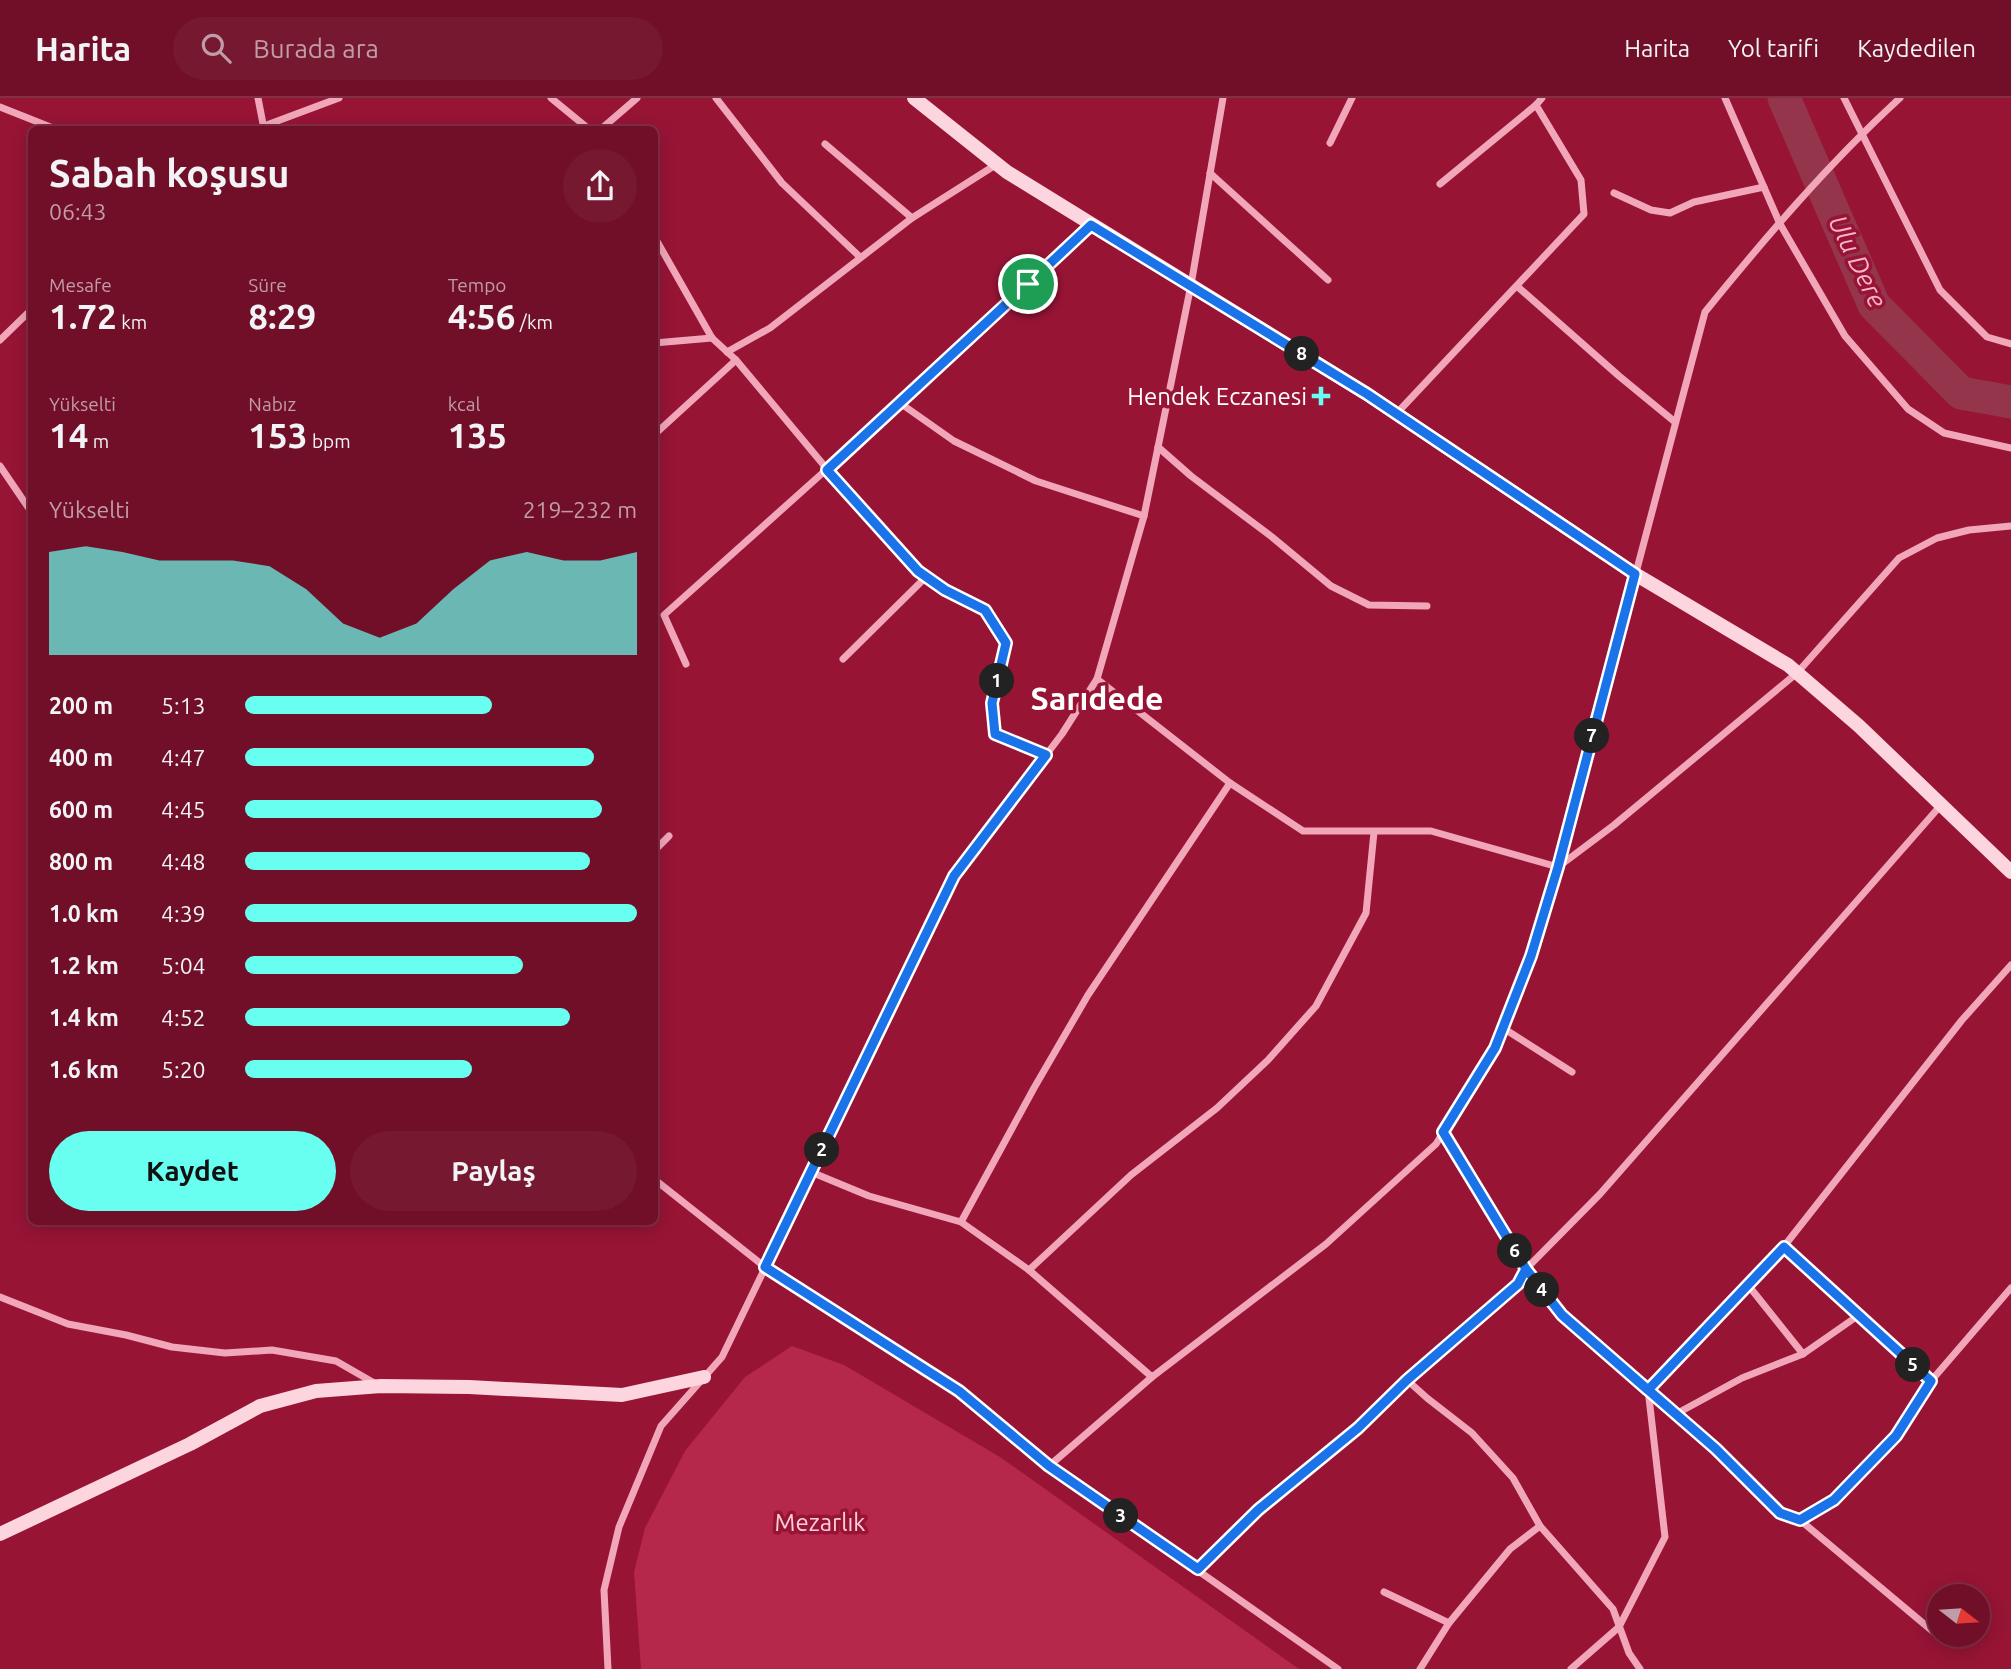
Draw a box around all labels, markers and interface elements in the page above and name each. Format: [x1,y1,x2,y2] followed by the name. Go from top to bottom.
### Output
[173,17,663,80] search box
[197,29,235,67] icon: search
[35,30,131,67] text: Harita
[253,34,379,63] text: Burada ara
[1624,35,1690,62] text: Harita
[1728,35,1819,62] text: Yol tarifi
[1857,35,1976,62] text: Kaydedilen
[563,149,637,223] button: share
[49,152,290,194] text: Sabah koşusu
[49,199,107,224] text: 06:43
[1823,210,1893,312] water label: Ulu Dere
[998,254,1058,314] pin
[1009,265,1047,303] icon: arrive
[49,274,112,296] text: Mesafe
[248,274,287,296] text: Süre
[448,274,506,296] text: Tempo
[49,296,117,336] text: 1.72
[248,296,316,336] text: 8:29
[448,296,516,336] text: 4:56
[117,311,147,333] text: km
[516,311,553,333] text: /km
[1284,336,1320,372] pin: 8
[1296,342,1307,364] text: 8
[1127,383,1307,410] place label: Hendek Eczanesi
[1313,388,1329,404] marker: Hendek Eczanesi
[49,393,116,415] text: Yükselti
[248,393,296,415] text: Nabız
[448,393,480,415] text: kcal
[49,415,88,455] text: 14
[248,415,308,455] text: 153
[448,415,507,455] text: 135
[88,430,109,452] text: m
[308,430,351,452] text: bpm
[49,497,130,522] text: Yükselti
[523,497,637,522] text: 219–232 m
[979,664,1014,698] pin: 1
[991,669,1002,691] text: 1
[1030,680,1164,716] district label: Sarıdede
[49,693,113,718] text: 200 m
[161,693,206,718] text: 5:13
[1574,718,1610,754] pin: 7
[1586,724,1597,746] text: 7
[49,745,113,770] text: 400 m
[161,745,206,770] text: 4:47
[49,797,113,822] text: 600 m
[161,797,206,822] text: 4:45
[49,849,113,874] text: 800 m
[161,849,206,874] text: 4:48
[49,901,119,926] text: 1.0 km
[161,901,206,926] text: 4:39
[49,953,119,978] text: 1.2 km
[161,953,206,978] text: 5:04
[49,1005,119,1030] text: 1.4 km
[161,1005,206,1030] text: 4:52
[49,1057,119,1082] text: 1.6 km
[161,1057,206,1082] text: 5:20
[49,1131,336,1211] button: Kaydet
[350,1131,637,1211] button: Paylaş
[804,1132,840,1168] pin: 2
[816,1138,827,1160] text: 2
[1498,1234,1532,1268] pin: 6
[1509,1239,1520,1261] text: 6
[1524,1272,1560,1308] pin: 4
[1536,1278,1547,1300] text: 4
[1896,1348,1930,1382] pin: 5
[1907,1353,1918,1375] text: 5
[1104,1498,1138,1534] pin: 3
[1115,1504,1126,1526] text: 3
[775,1509,865,1536] park label: Mezarlık
[1927,1584,1990,1647] north arrow
[1927,1584,1990,1647] map controls

